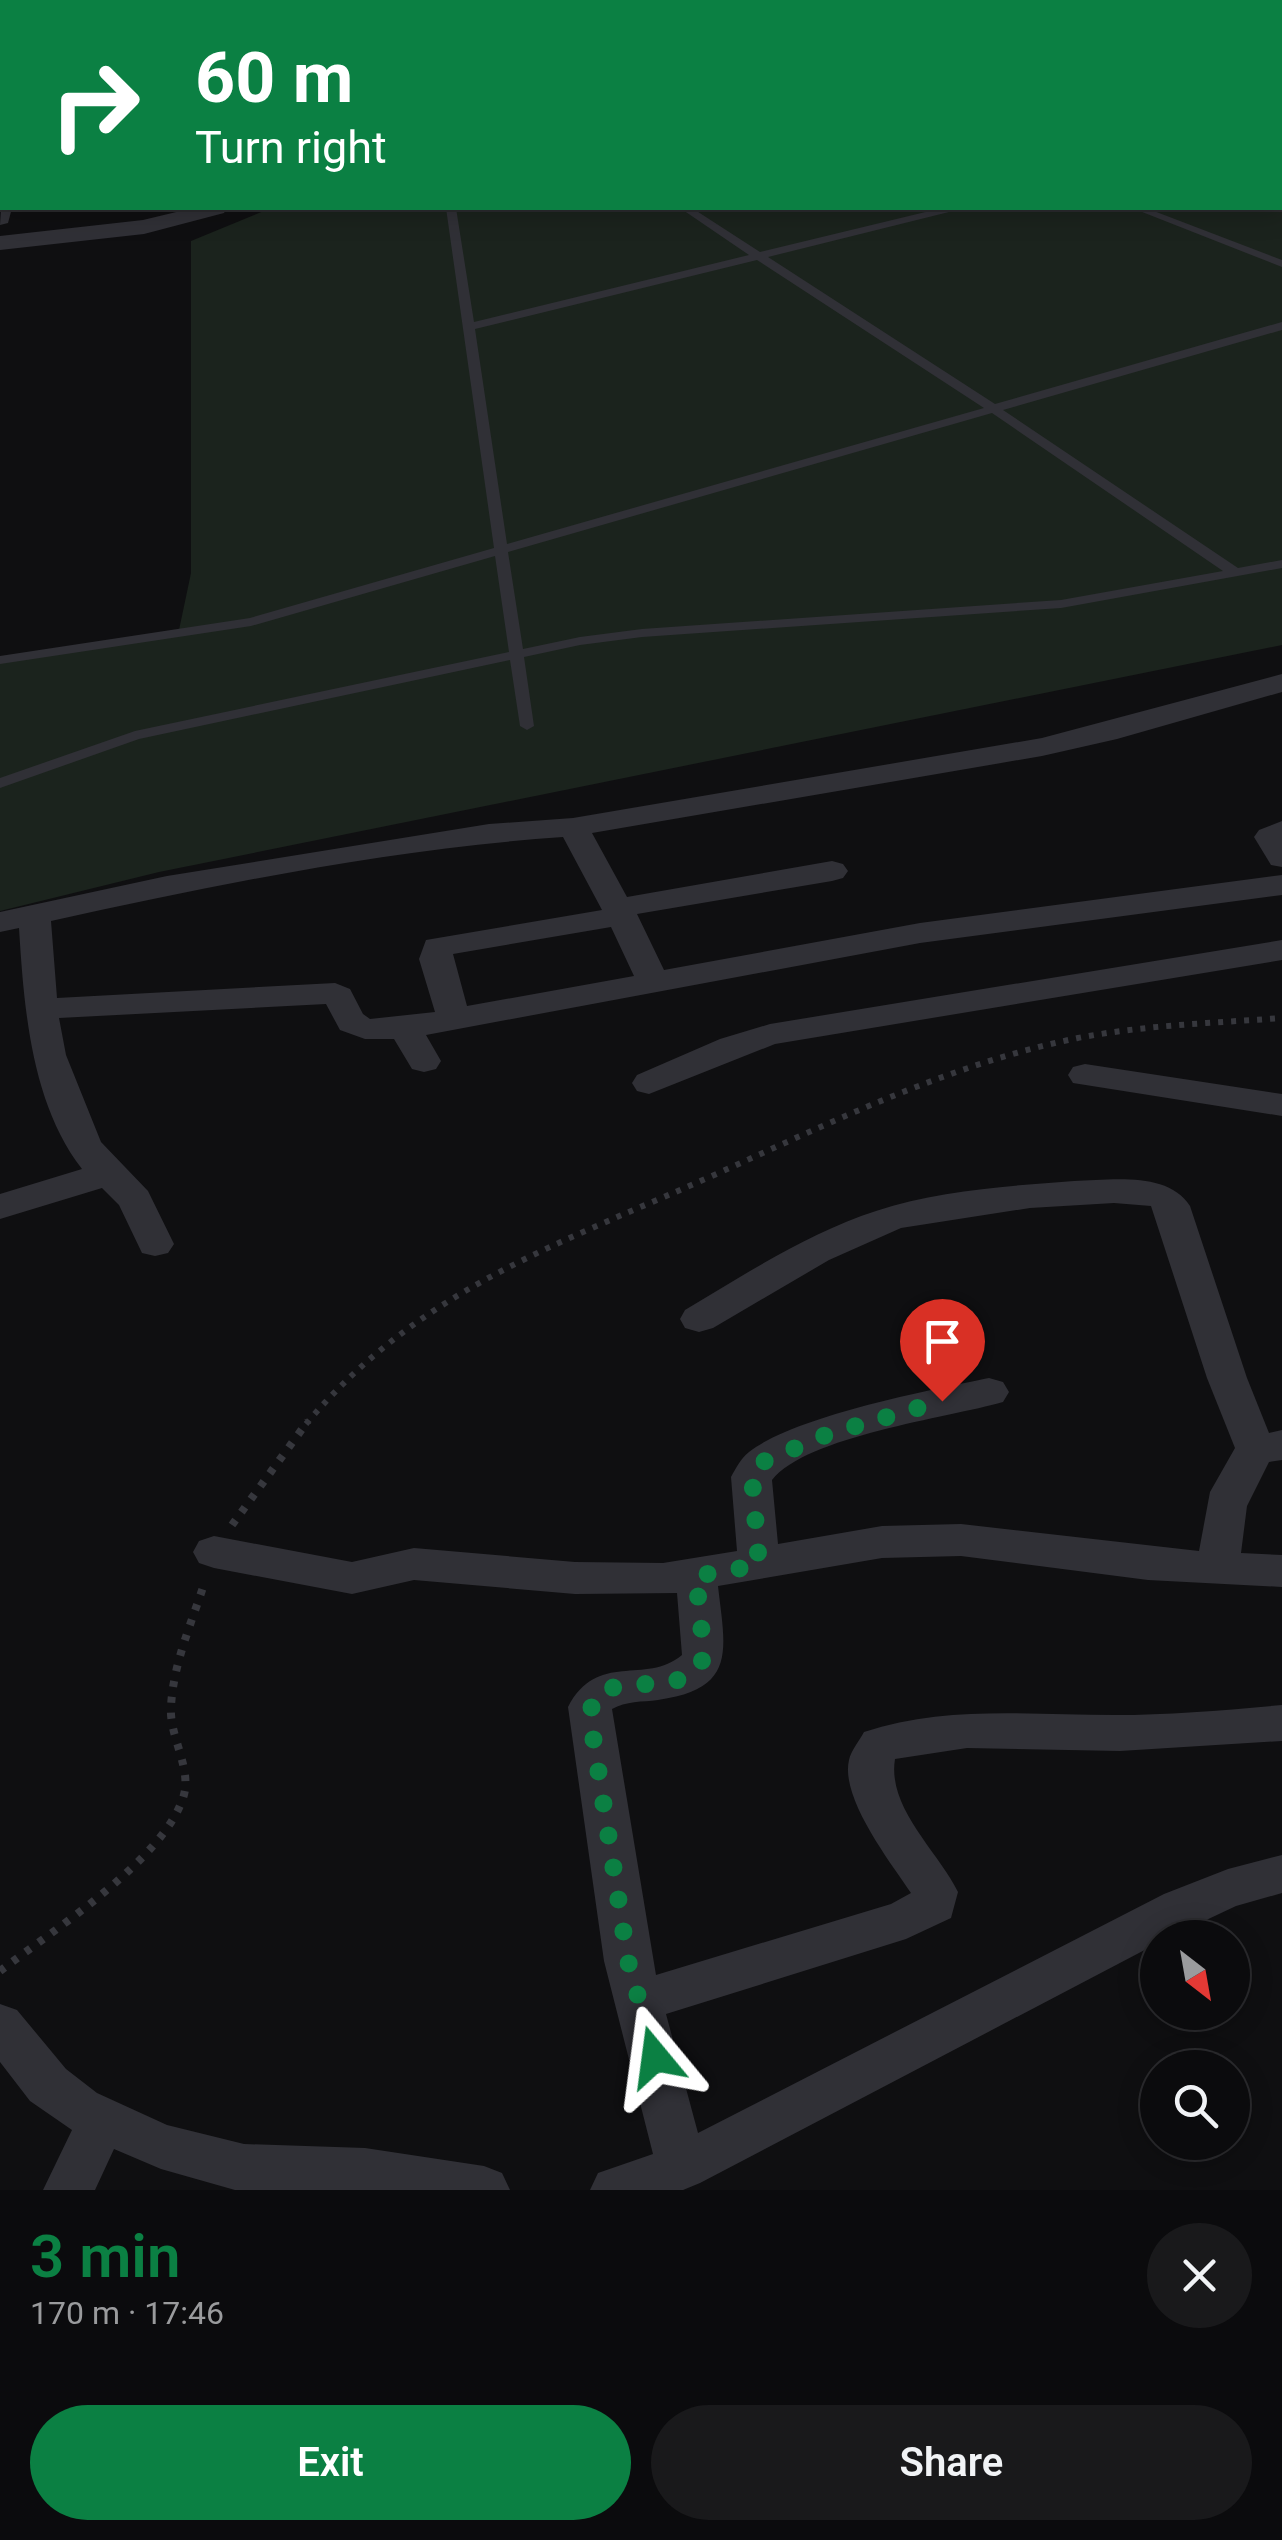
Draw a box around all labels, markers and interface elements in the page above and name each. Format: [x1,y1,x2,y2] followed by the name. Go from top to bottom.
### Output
[195,37,353,119] text: 60 m
[30,40,160,170] icon: right
[195,121,387,174] text: Turn right
[900,1299,985,1402] pin
[915,1314,970,1369] icon: arrive
[1140,1920,1250,2030] north arrow
[1140,1920,1250,2160] map controls
[603,2005,707,2109] position arrow
[1140,2050,1250,2160] button: search
[30,2221,180,2292] text: 3 min
[1147,2223,1252,2328] button: close
[30,2294,224,2332] text: 170 m · 17:46
[30,2405,631,2520] button: Exit
[651,2405,1252,2520] button: Share

